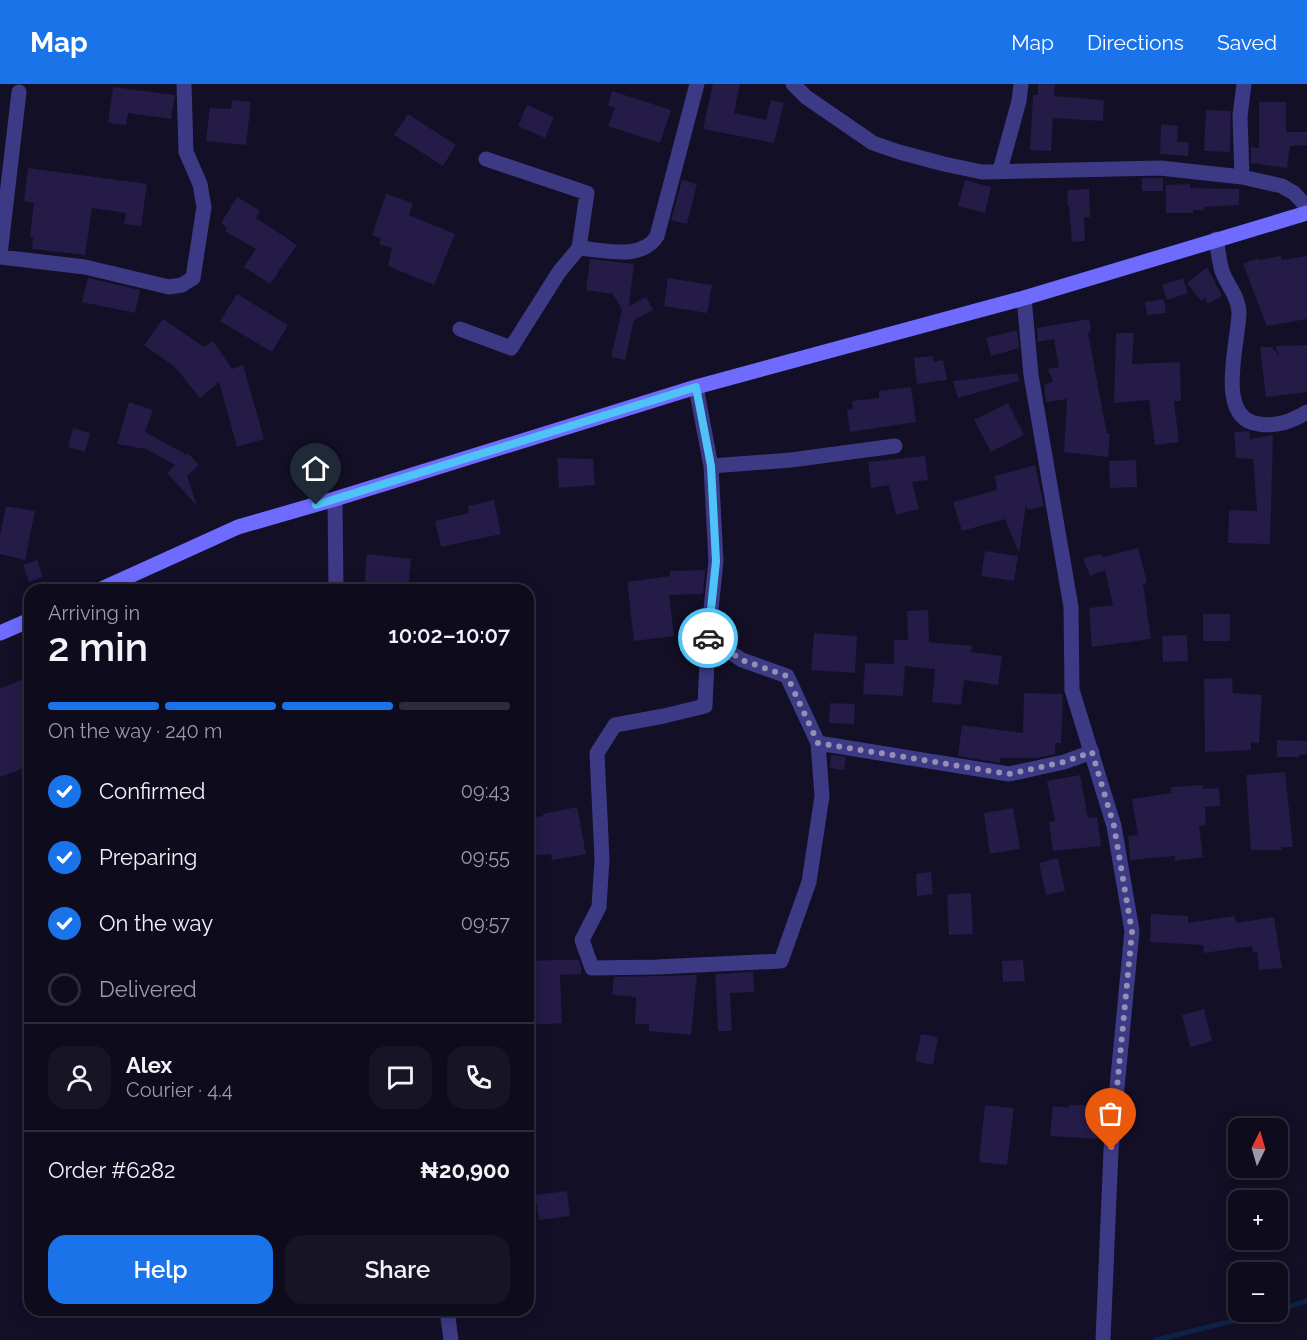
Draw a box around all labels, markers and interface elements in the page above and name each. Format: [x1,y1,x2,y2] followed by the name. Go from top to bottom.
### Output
[30,26,88,59] text: Map
[1011,30,1054,55] text: Map
[1087,30,1184,55] text: Directions
[1217,30,1277,55] text: Saved
[290,443,341,505] pin
[299,452,332,485] icon: home
[48,601,140,625] text: Arriving in
[678,608,738,668] courier
[388,622,510,648] text: 10:02–10:07
[692,622,725,655] icon: car
[48,624,148,670] text: 2 min
[48,719,222,743] text: On the way · 240 m
[48,775,81,808] icon: check
[99,778,206,804] text: Confirmed
[461,779,510,803] text: 09:43
[48,841,81,874] icon: check
[99,844,197,870] text: Preparing
[460,845,510,869] text: 09:55
[48,907,81,940] icon: check
[99,910,213,936] text: On the way
[461,911,510,935] text: 09:57
[99,976,197,1002] text: Delivered
[48,1046,111,1109] button: person
[369,1046,432,1109] button: chat
[447,1046,510,1109] button: phone
[126,1052,172,1078] text: Alex
[126,1078,233,1102] text: Courier · 4.4
[1085,1088,1136,1150] pin
[1094,1097,1127,1130] icon: bag
[1228,1118,1288,1178] north arrow
[1228,1118,1288,1322] map controls
[48,1157,175,1183] text: Order #6282
[420,1157,510,1183] text: ₦20,900
[1228,1190,1288,1250] button: +
[48,1235,273,1304] button: Help
[285,1235,510,1304] button: Share
[1228,1262,1288,1322] button: −

